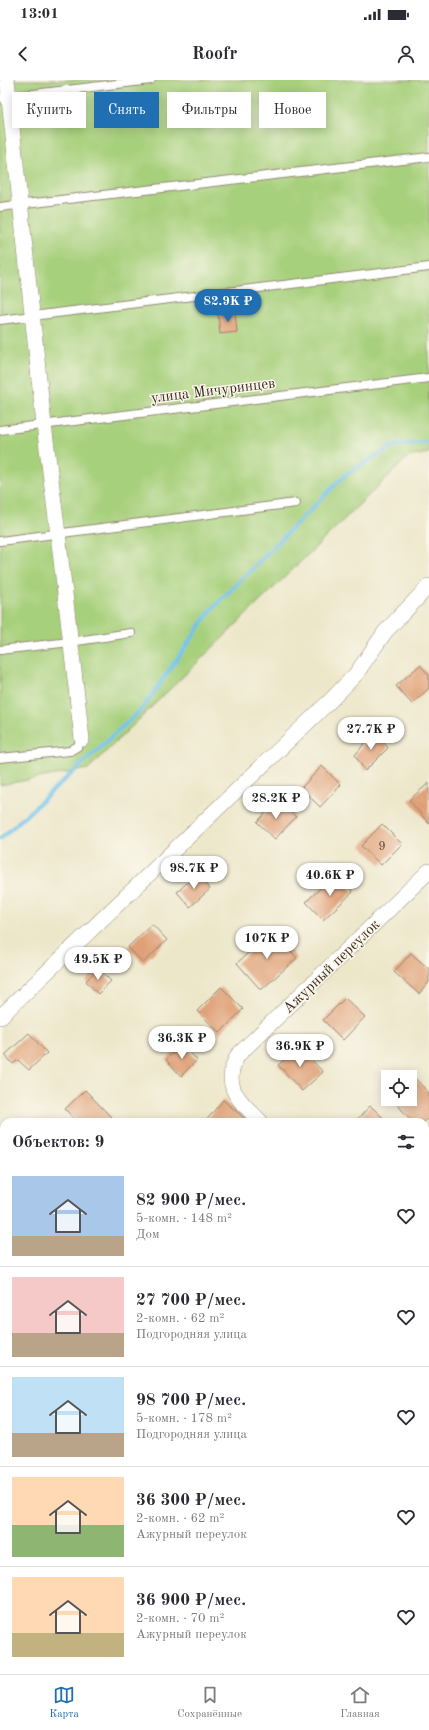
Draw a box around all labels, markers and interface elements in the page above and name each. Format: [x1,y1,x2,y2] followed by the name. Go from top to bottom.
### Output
[20,7,59,22] text: 13:01
[12,43,34,65] icon: back
[395,43,417,65] icon: person
[192,45,237,63] text: Roofr
[12,92,86,128] chip: Купить
[94,92,159,128] chip: Снять
[167,92,251,128] chip: Фильтры
[259,92,326,128] chip: Новое
[191,289,265,323] pin: 82.9K ₽
[203,295,253,308] text: 82.9K ₽
[150,376,276,407] street label: улица Мичуринцев
[334,717,408,751] pin: 27.7K ₽
[346,723,396,736] text: 27.7K ₽
[239,786,313,820] pin: 28.2K ₽
[251,792,301,805] text: 28.2K ₽
[378,840,386,853] house number: 9
[157,856,231,890] pin: 98.7K ₽
[169,862,219,875] text: 98.7K ₽
[293,863,367,897] pin: 40.6K ₽
[305,869,355,882] text: 40.6K ₽
[281,917,384,1017] street label: Ажурный переулок
[234,926,300,960] pin: 107K ₽
[244,932,290,945] text: 107K ₽
[61,947,135,981] pin: 49.5K ₽
[73,953,123,966] text: 49.5K ₽
[145,1026,219,1060] pin: 36.3K ₽
[157,1032,207,1045] text: 36.3K ₽
[263,1034,337,1068] pin: 36.9K ₽
[275,1040,325,1053] text: 36.9K ₽
[381,1070,417,1106] map controls
[381,1070,417,1106] button: locate
[395,1131,417,1153] icon: filters
[12,1134,104,1151] text: Объектов: 9
[44,1192,92,1240] icon: home
[136,1192,246,1209] text: 82 900 ₽/мес.
[395,1205,417,1227] icon: heart
[136,1212,232,1225] text: 5-комн. · 148 m²
[136,1228,160,1241] text: Дом
[136,1292,246,1309] text: 27 700 ₽/мес.
[44,1293,92,1341] icon: home
[395,1306,417,1328] icon: heart
[136,1312,224,1325] text: 2-комн. · 62 m²
[136,1328,247,1341] text: Подгородняя улица
[136,1392,246,1409] text: 98 700 ₽/мес.
[44,1393,92,1441] icon: home
[395,1406,417,1428] icon: heart
[136,1412,232,1425] text: 5-комн. · 178 m²
[136,1428,247,1441] text: Подгородняя улица
[136,1492,246,1509] text: 36 300 ₽/мес.
[44,1493,92,1541] icon: home
[395,1506,417,1528] icon: heart
[136,1512,224,1525] text: 2-комн. · 62 m²
[136,1528,247,1541] text: Ажурный переулок
[136,1592,246,1609] text: 36 900 ₽/мес.
[44,1593,92,1641] icon: home
[395,1606,417,1628] icon: heart
[136,1612,224,1625] text: 2-комн. · 70 m²
[136,1628,247,1641] text: Ажурный переулок
[49,1684,79,1722] tab: Карта
[177,1684,242,1722] tab: Сохранённые
[340,1684,380,1722] tab: Главная

